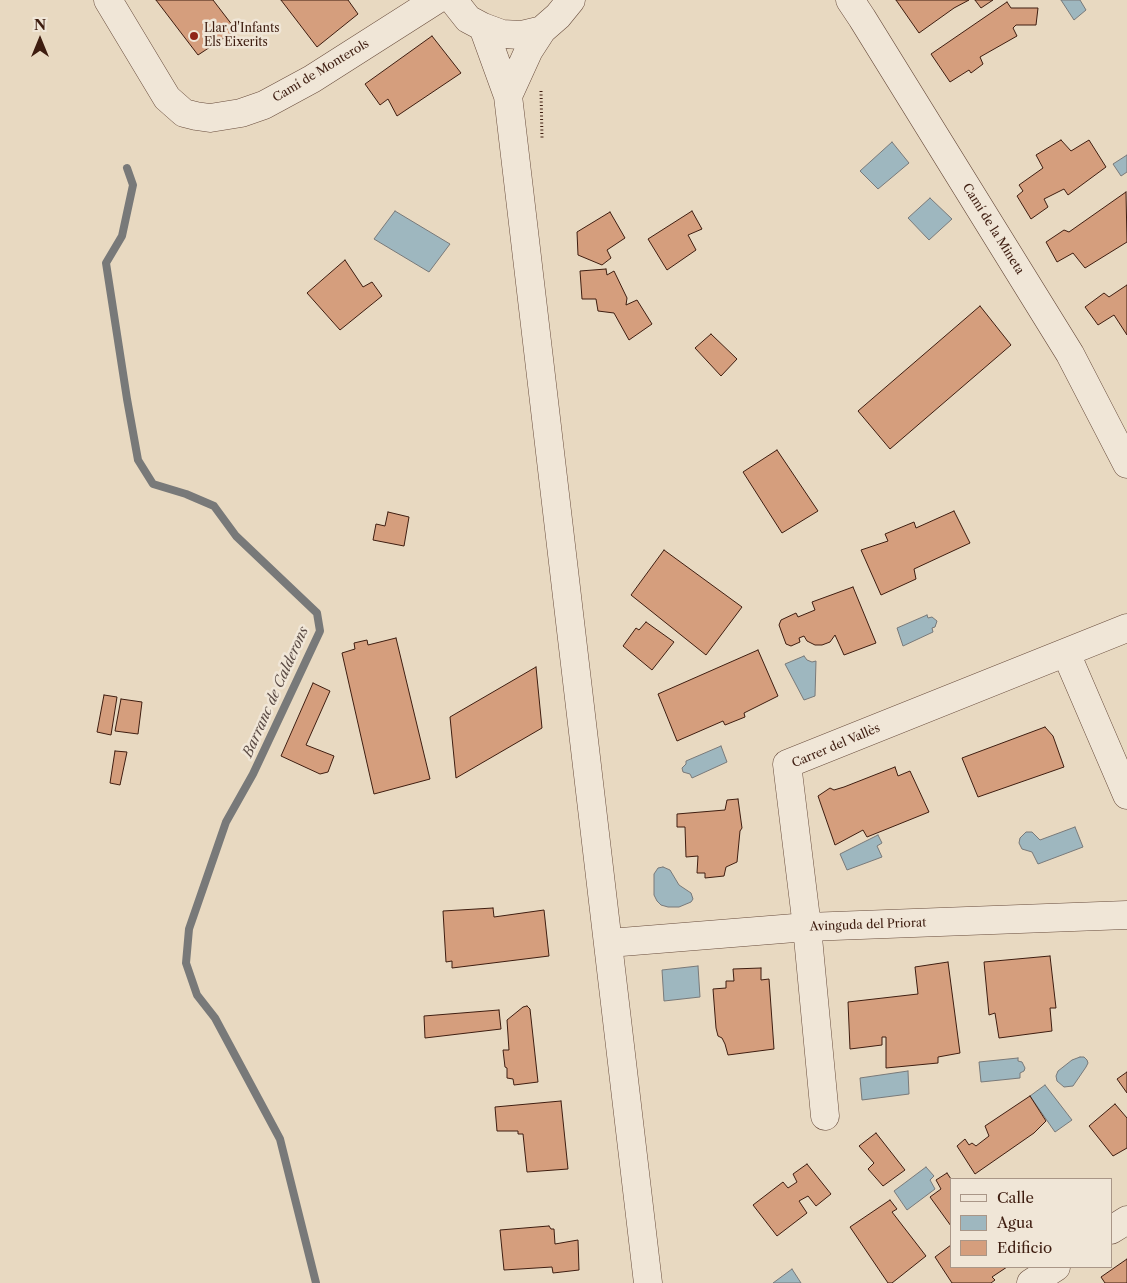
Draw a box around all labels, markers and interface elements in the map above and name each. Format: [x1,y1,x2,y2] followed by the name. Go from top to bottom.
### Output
[15,15,65,65] north arrow
[34,16,46,34] text: N
[204,22,280,50] place label: Llar d'Infants Els Eixerits
[188,30,200,42] marker: Llar d'Infants Els Eixerits
[270,37,372,105] street label: Camí de Monterols
[959,181,1027,277] street label: Camí de la Mineta
[240,624,312,760] water label: Barranc de Calderons
[790,721,882,771] street label: Carrer del Vallès
[809,916,927,934] street label: Avinguda del Priorat
[950,1178,1112,1268] legend
[997,1188,1034,1207] text: Calle
[997,1213,1033,1232] text: Agua
[997,1238,1052,1257] text: Edificio

